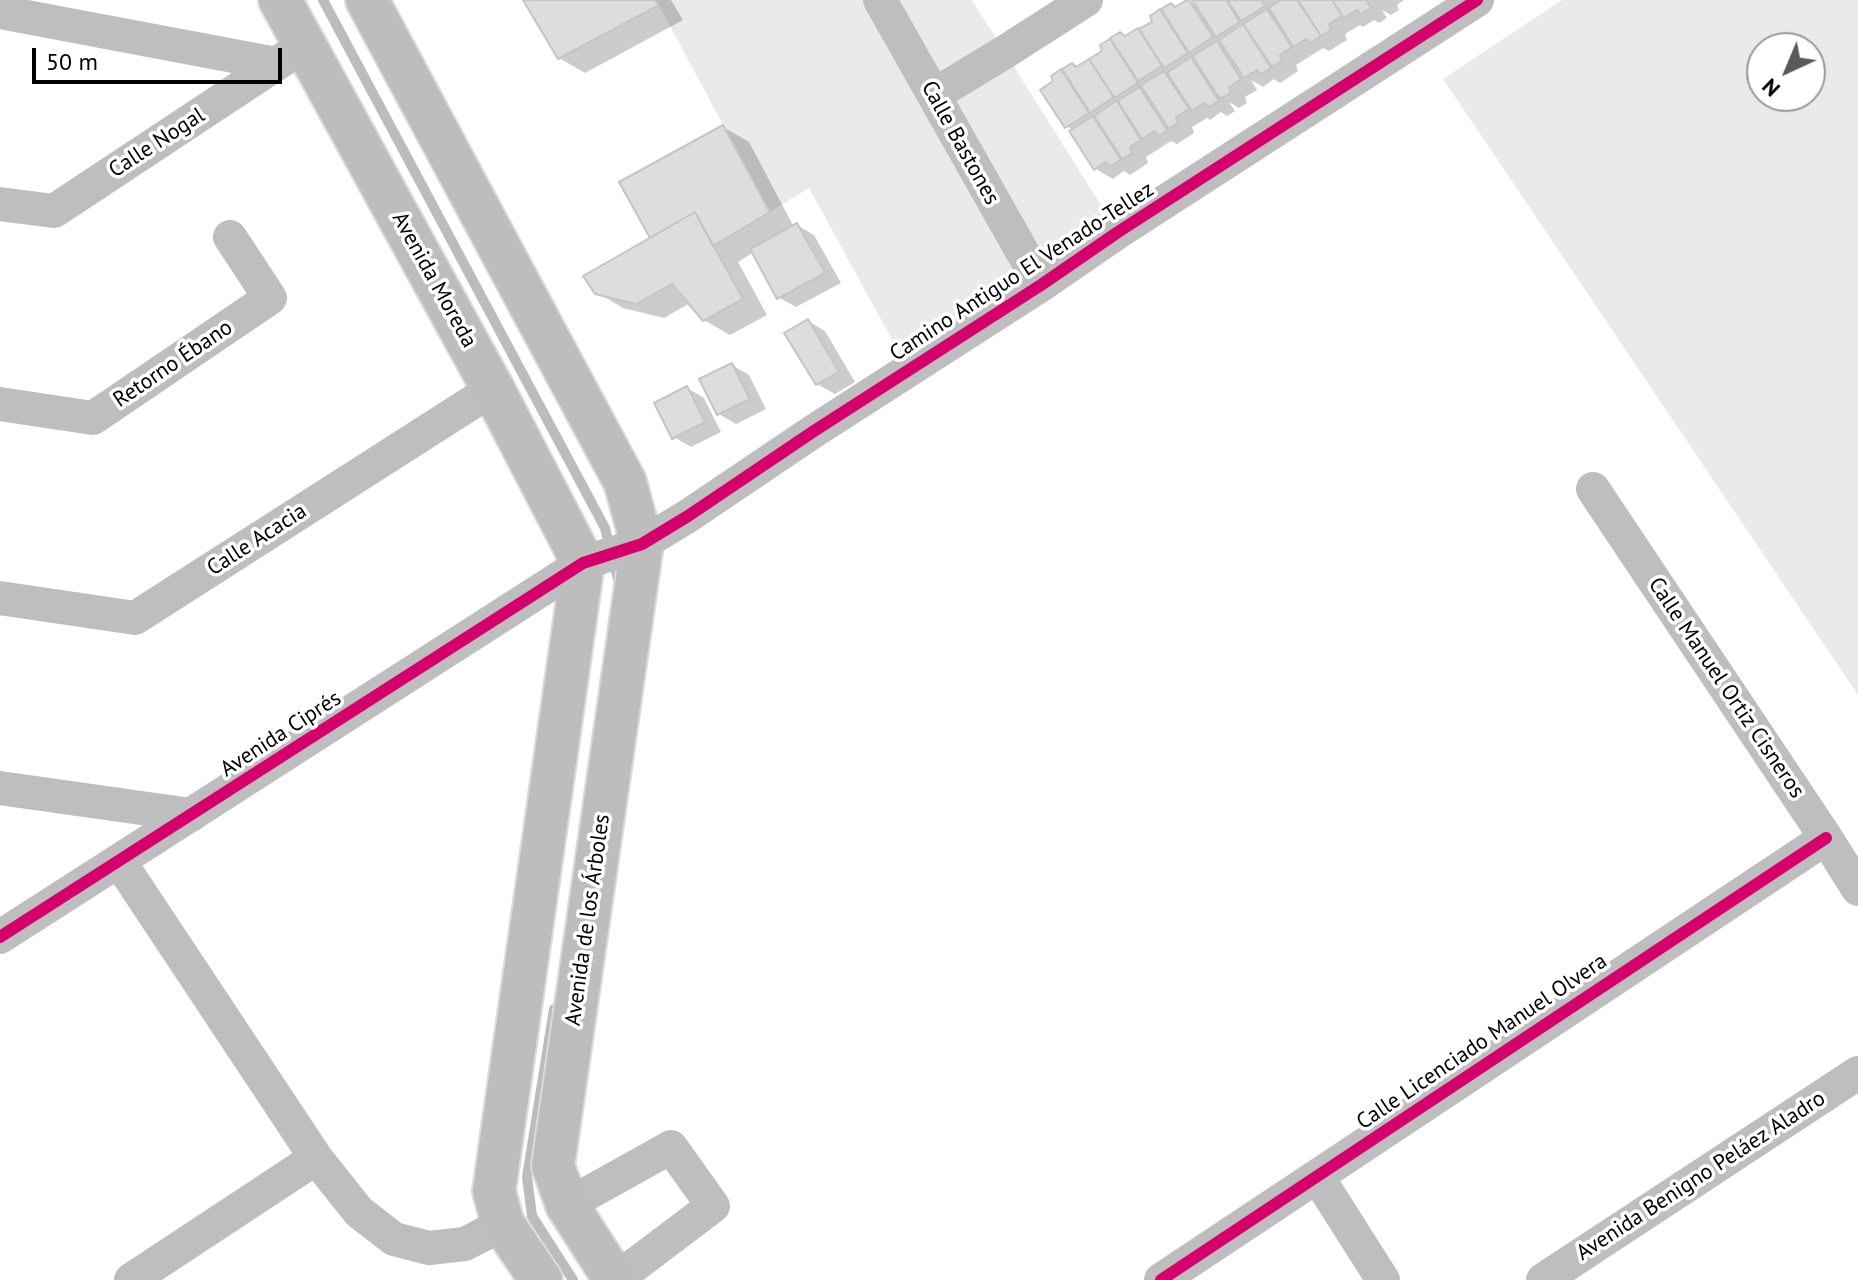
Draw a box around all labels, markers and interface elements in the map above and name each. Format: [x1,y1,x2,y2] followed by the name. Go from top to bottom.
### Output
[36,32,286,82] scale bar
[1746,32,1826,112] north arrow
[46,46,98,77] text: 50 m
[1756,73,1786,103] text: N
[915,76,1005,210] street label: Calle Bastones
[104,102,210,184] street label: Calle Nogal
[885,177,1159,367] street label: Camino Antiguo El Venado-Tellez
[386,208,482,352] street label: Avenida Moreda
[108,315,238,413] street label: Retorno Ébano
[202,498,312,582] street label: Calle Acacia
[1642,573,1810,803] street label: Calle Manuel Ortiz Cisneros
[216,685,346,783] street label: Avenida Ciprés
[560,813,616,1027] street label: Avenida de los Árboles
[1352,948,1612,1136] street label: Calle Licenciado Manuel Olvera
[1572,1086,1830,1266] street label: Avenida Benigno Peláez Aladro

